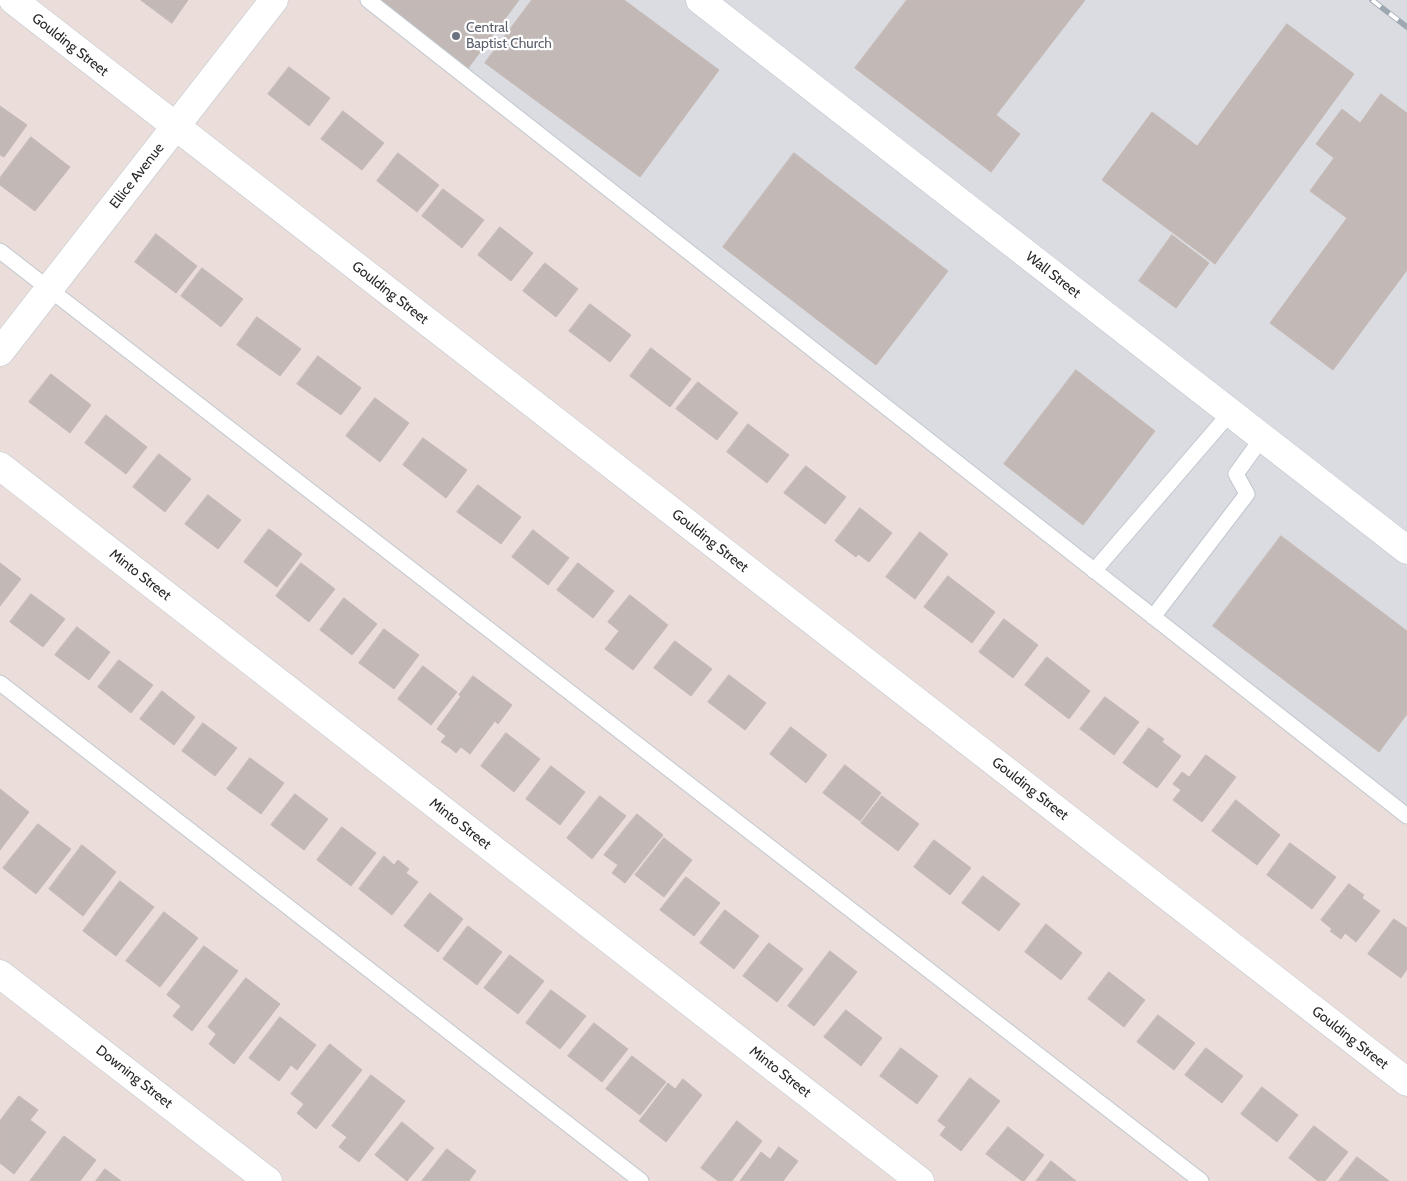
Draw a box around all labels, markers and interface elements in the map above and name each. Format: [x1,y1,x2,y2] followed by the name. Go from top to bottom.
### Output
[28,10,112,80] street label: Goulding Street
[466,20,552,52] place label: Central Baptist Church
[450,30,462,42] marker: Central Baptist Church
[106,140,168,212] street label: Ellice Avenue
[1022,248,1084,302] street label: Wall Street
[348,258,432,328] street label: Goulding Street
[668,506,752,576] street label: Goulding Street
[106,546,174,604] street label: Minto Street
[988,754,1072,824] street label: Goulding Street
[426,795,494,853] street label: Minto Street
[1308,1003,1392,1073] street label: Goulding Street
[92,1042,176,1112] street label: Downing Street
[746,1043,814,1101] street label: Minto Street

